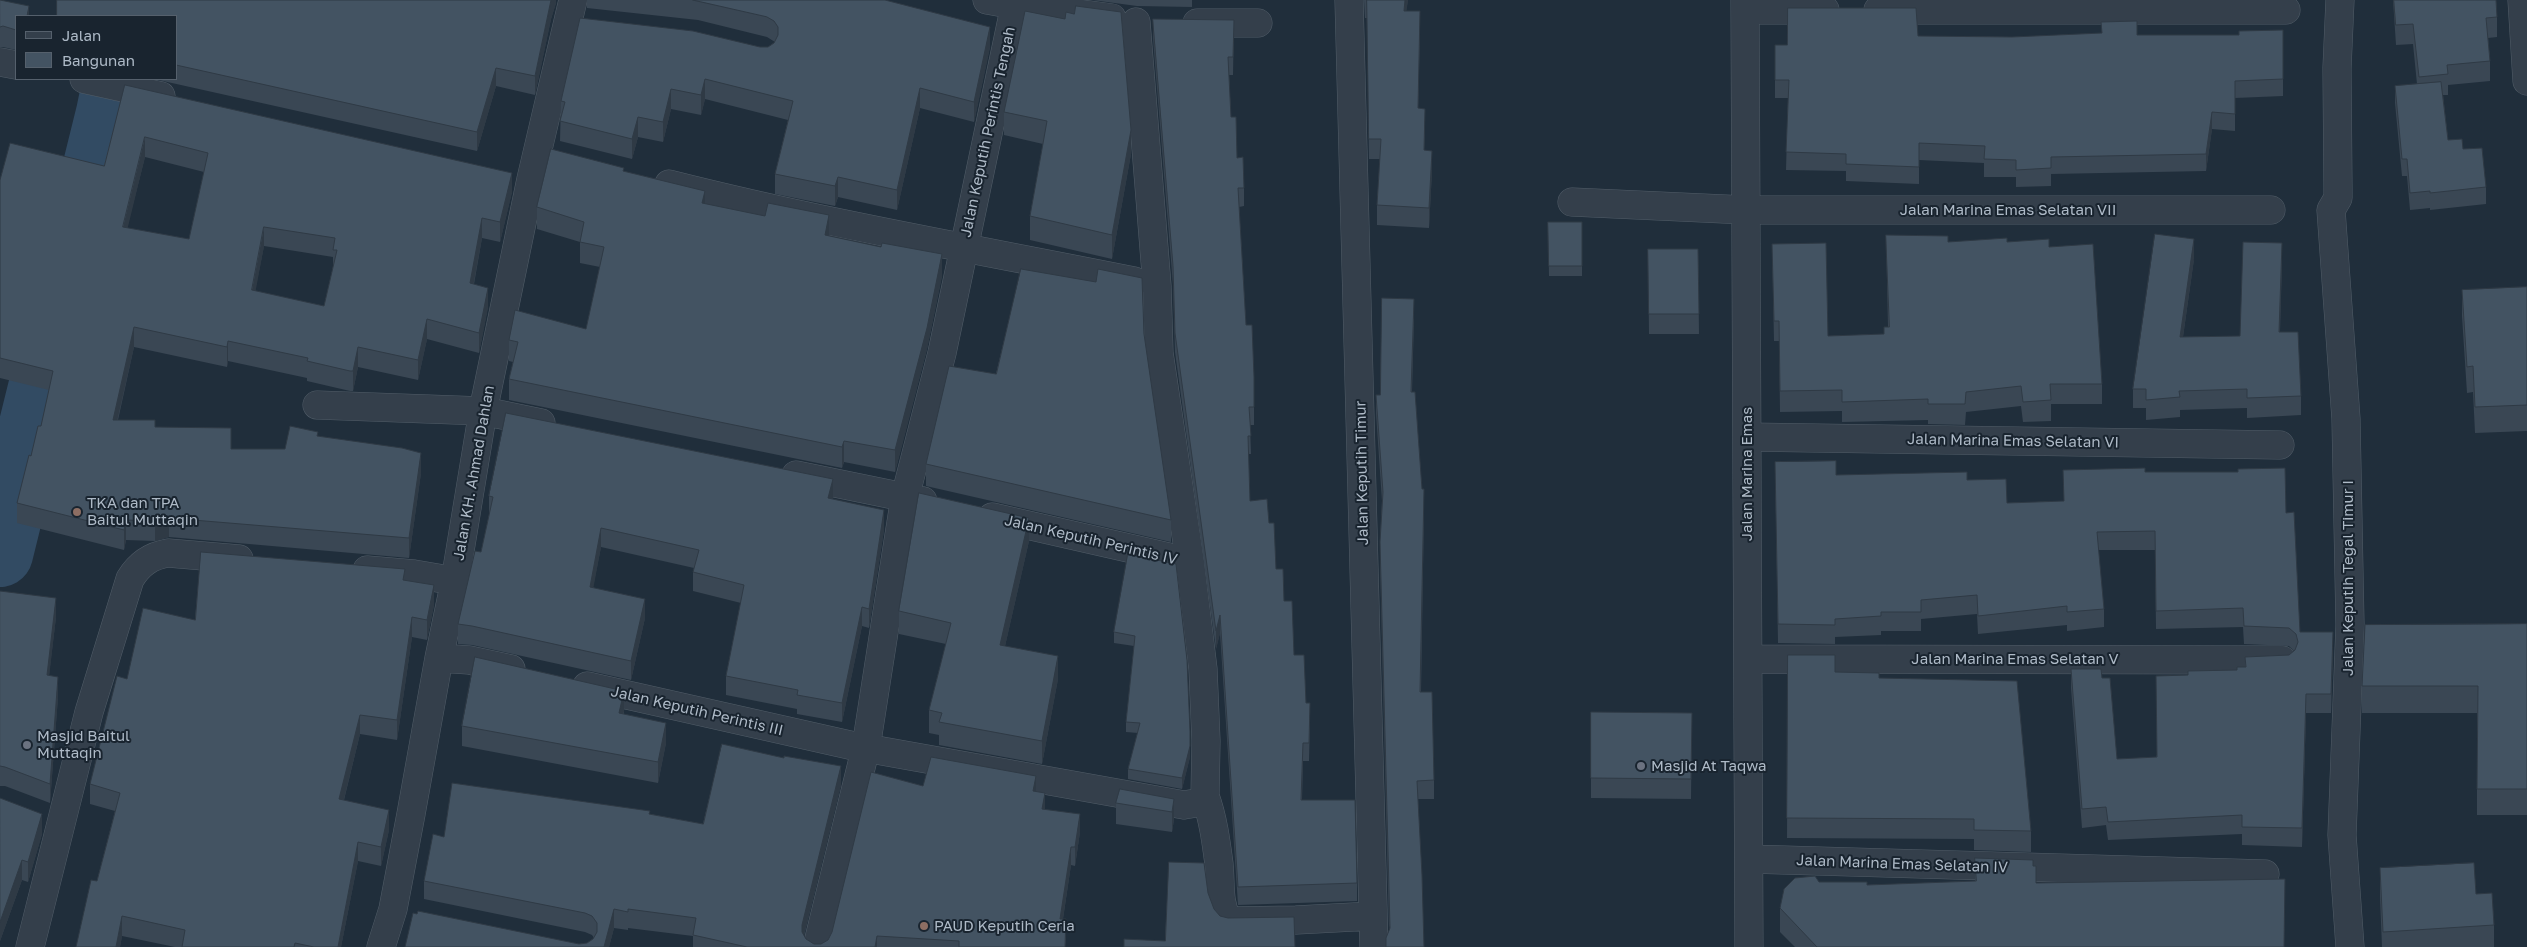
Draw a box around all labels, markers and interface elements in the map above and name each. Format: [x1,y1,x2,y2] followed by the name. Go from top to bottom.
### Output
[15,15,178,80] legend
[957,25,1019,239] street label: Jalan Keputih Perintis Tengah
[62,26,101,44] text: Jalan
[62,51,135,69] text: Bangunan
[1900,201,2116,219] street label: Jalan Marina Emas Selatan VII
[450,384,498,562] street label: Jalan KH. Ahmad Dahlan
[1352,401,1372,545] street label: Jalan Keputih Timur
[1738,407,1756,541] street label: Jalan Marina Emas
[1907,430,2119,452] street label: Jalan Marina Emas Selatan VI
[2339,480,2357,676] street label: Jalan Keputih Tegal Timur I
[87,494,198,529] place label: TKA dan TPA Baitul Muttaqin
[71,506,83,518] marker: TKA dan TPA Baitul Muttaqin
[1003,511,1179,569] street label: Jalan Keputih Perintis IV
[1911,650,2119,668] street label: Jalan Marina Emas Selatan V
[609,682,785,740] street label: Jalan Keputih Perintis III
[37,727,130,762] place label: Masjid Baitul Muttaqin
[21,739,33,751] marker: Masjid Baitul Muttaqin
[1651,757,1767,775] place label: Masjid At Taqwa
[1635,760,1647,772] marker: Masjid At Taqwa
[1796,851,2008,877] street label: Jalan Marina Emas Selatan IV
[934,917,1075,935] place label: PAUD Keputih Ceria
[918,920,930,932] marker: PAUD Keputih Ceria

